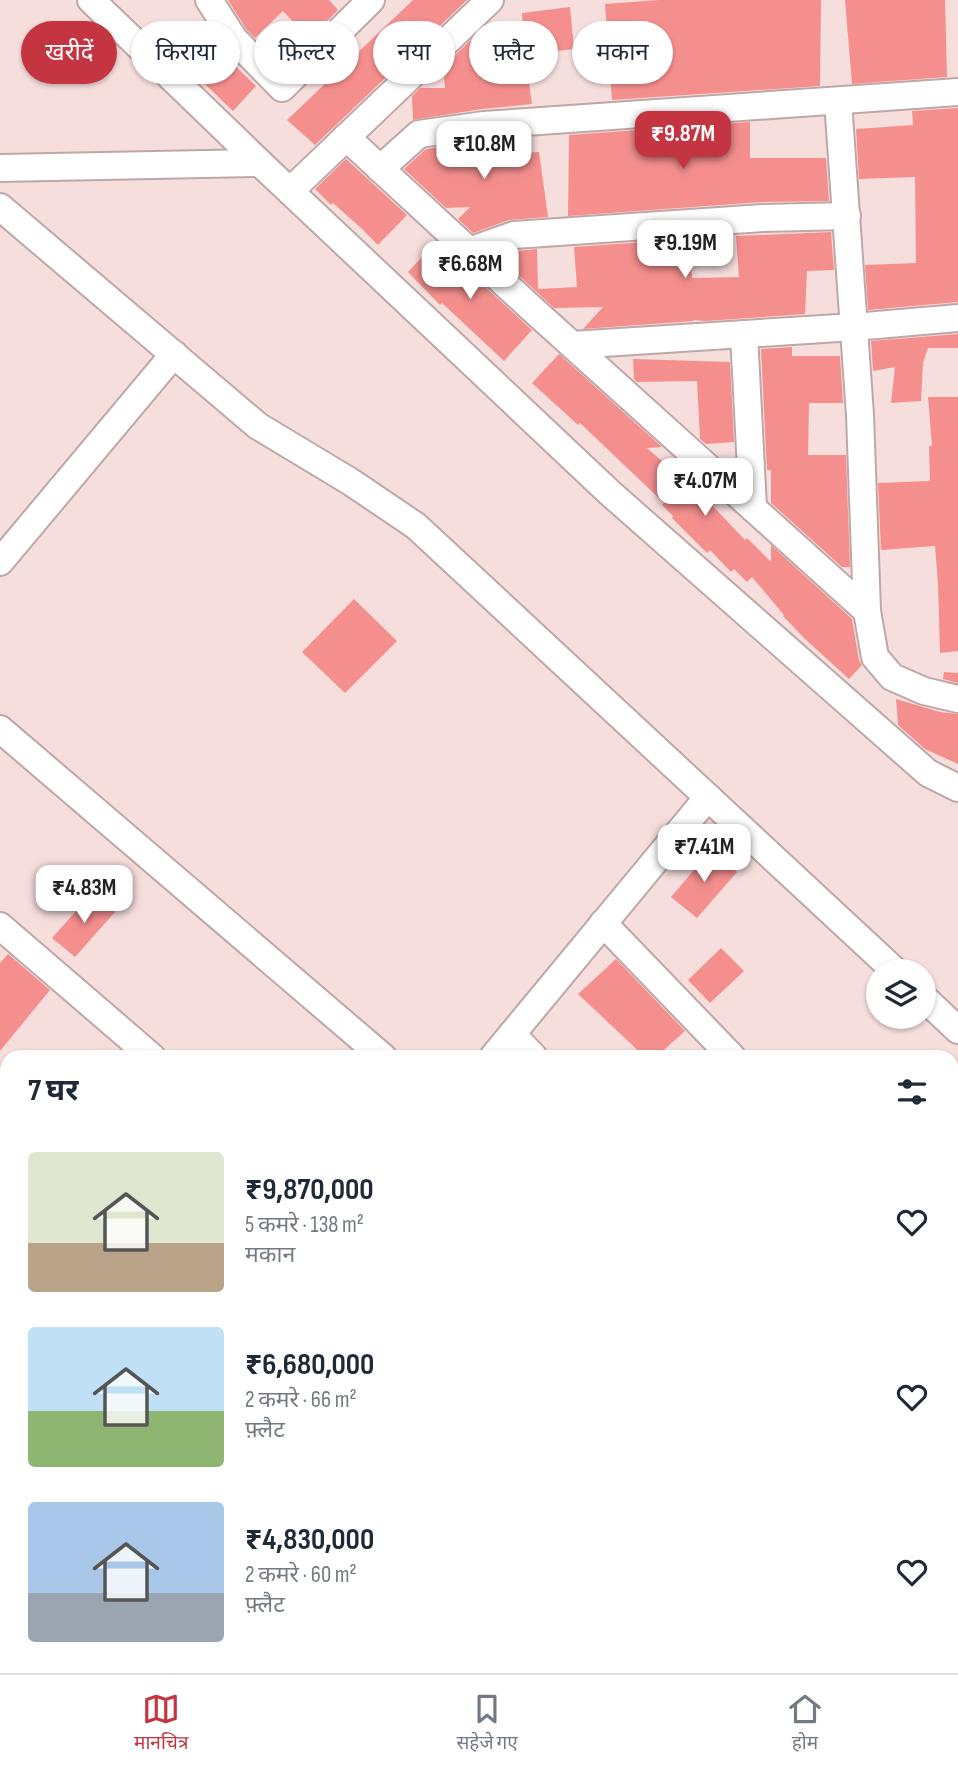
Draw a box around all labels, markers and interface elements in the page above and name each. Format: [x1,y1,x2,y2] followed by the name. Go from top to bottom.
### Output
[21,21,117,84] chip: खरीदें
[131,21,240,84] chip: किराया
[254,21,359,84] chip: फ़िल्टर
[373,21,455,84] chip: नया
[469,21,558,84] chip: फ़्लैट
[572,21,673,84] chip: मकान
[626,111,740,171] pin: ₹9.87M
[651,120,715,148] text: ₹9.87M
[427,122,541,181] pin: ₹10.8M
[452,130,516,158] text: ₹10.8M
[628,220,742,280] pin: ₹9.19M
[653,229,717,257] text: ₹9.19M
[413,242,527,301] pin: ₹6.68M
[438,250,502,278] text: ₹6.68M
[648,458,762,518] pin: ₹4.07M
[673,467,737,495] text: ₹4.07M
[647,824,761,884] pin: ₹7.41M
[674,833,734,861] text: ₹7.41M
[27,866,141,925] pin: ₹4.83M
[52,874,116,902] text: ₹4.83M
[866,959,936,1029] map controls
[866,959,936,1029] button: layers
[28,1073,78,1109] text: 7 घर
[893,1073,931,1111] icon: filters
[245,1172,374,1208] text: ₹9,870,000
[84,1180,168,1264] icon: home
[893,1203,931,1241] icon: heart
[245,1211,364,1239] text: 5 कमरे · 138 m²
[245,1241,295,1269] text: मकान
[245,1347,374,1383] text: ₹6,680,000
[84,1355,168,1439] icon: home
[893,1378,931,1416] icon: heart
[245,1386,357,1414] text: 2 कमरे · 66 m²
[245,1416,285,1444] text: फ़्लैट
[245,1522,374,1558] text: ₹4,830,000
[84,1530,168,1614] icon: home
[893,1553,931,1591] icon: heart
[245,1561,357,1589] text: 2 कमरे · 60 m²
[245,1591,285,1619] text: फ़्लैट
[134,1690,188,1757] tab: मानचित्र
[457,1690,518,1757] tab: सहेजे गए
[786,1690,824,1757] tab: होम

